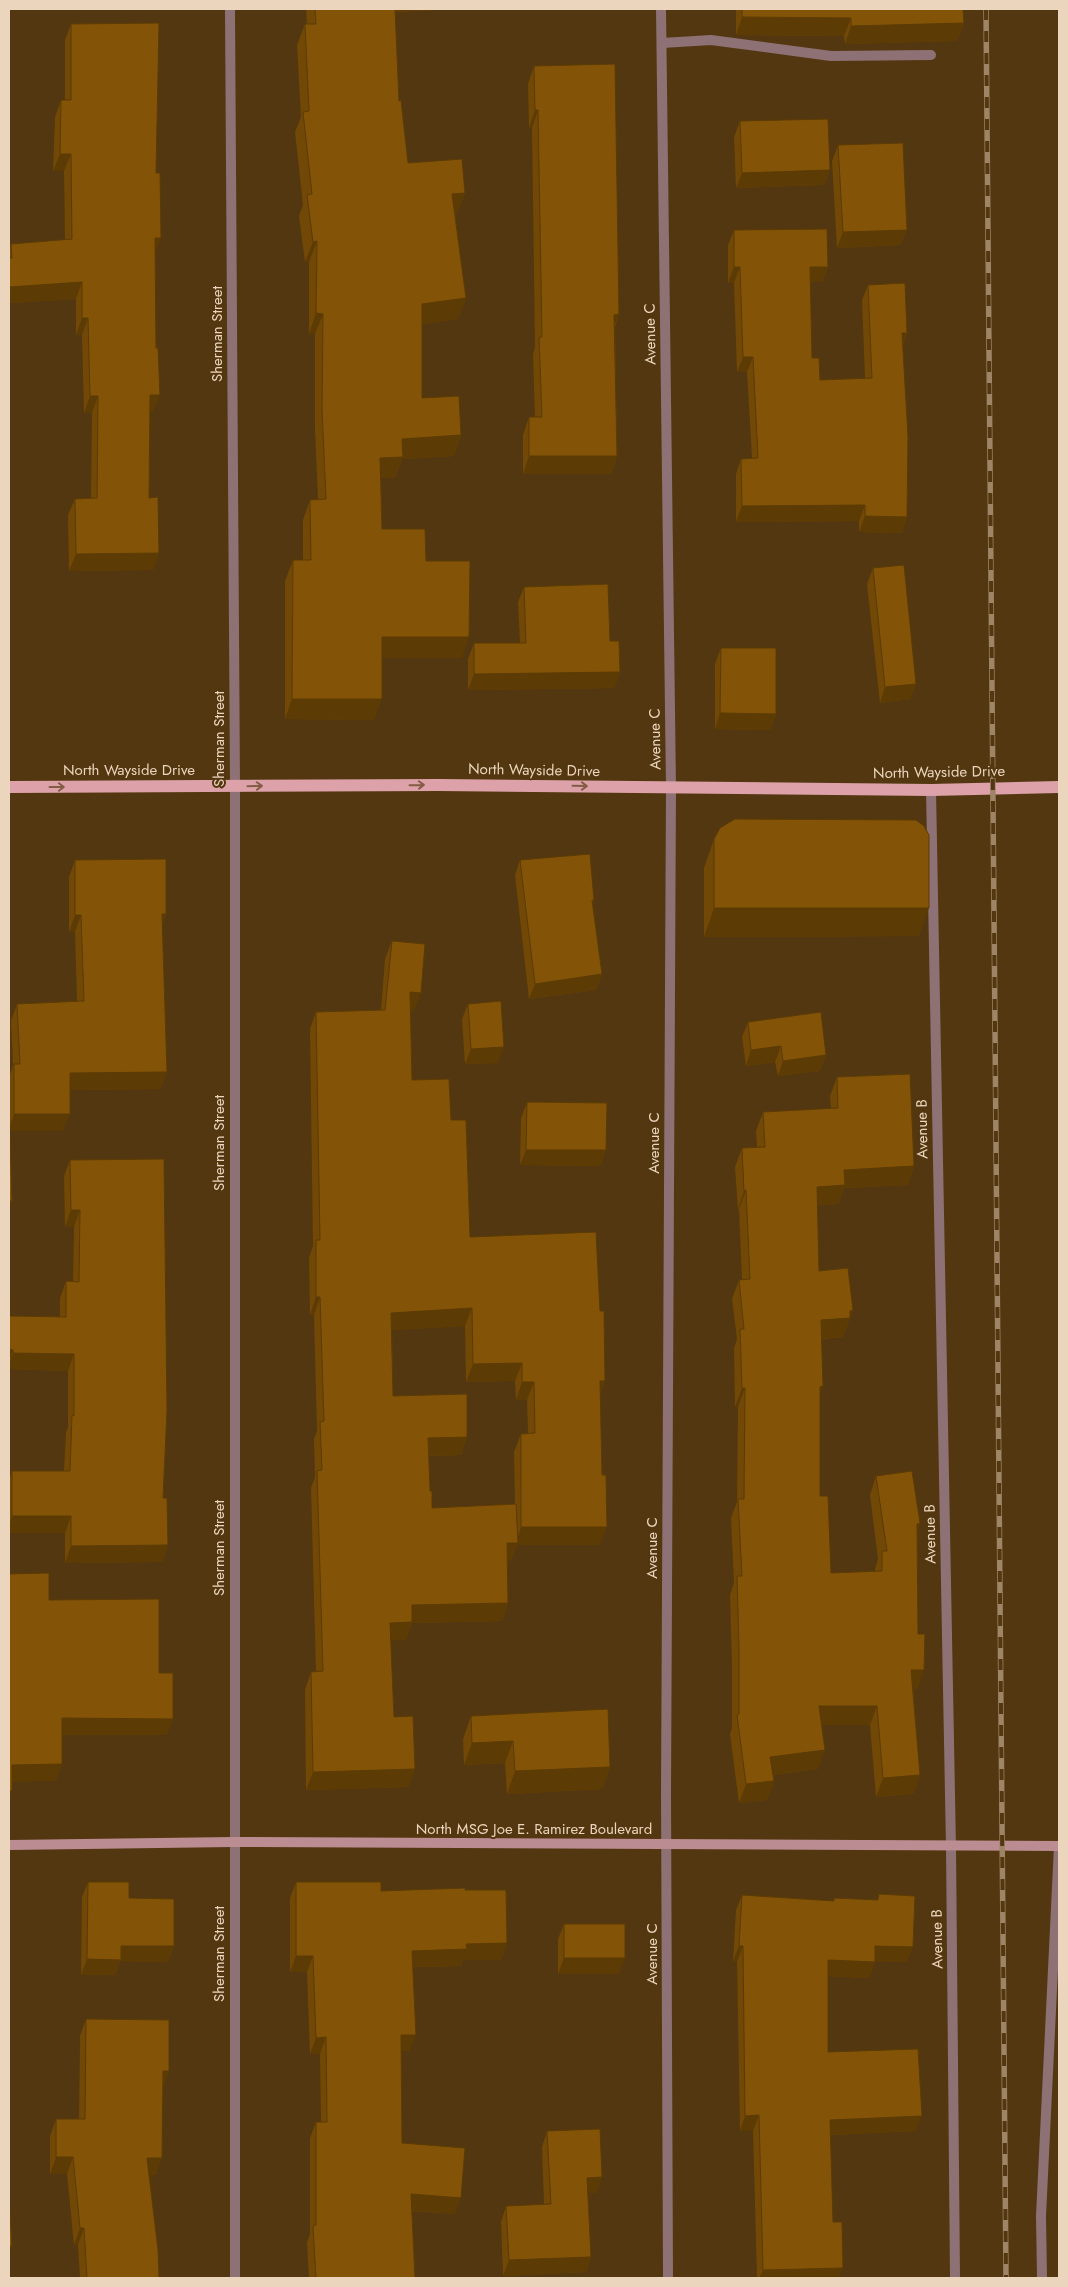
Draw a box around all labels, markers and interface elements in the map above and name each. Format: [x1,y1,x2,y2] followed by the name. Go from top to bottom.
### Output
[206,286,228,382] street label: Sherman Street
[638,303,662,365] street label: Avenue C
[208,691,230,787] street label: Sherman Street
[643,708,667,770] street label: Avenue C
[468,758,601,782] street label: North Wayside Drive
[63,759,195,781] street label: North Wayside Drive
[873,760,1006,784] street label: North Wayside Drive
[409,780,425,790] one-way arrow
[246,781,263,791] one-way arrow
[49,782,65,792] one-way arrow
[572,782,588,791] one-way arrow
[208,1095,230,1191] street label: Sherman Street
[910,1099,934,1159] street label: Avenue B
[643,1112,665,1174] street label: Avenue C
[208,1500,230,1596] street label: Sherman Street
[918,1504,942,1564] street label: Avenue B
[641,1517,663,1579] street label: Avenue C
[416,1818,652,1840] street label: North MSG Joe E. Ramirez Boulevard
[208,1906,230,2002] street label: Sherman Street
[925,1909,949,1969] street label: Avenue B
[641,1923,663,1985] street label: Avenue C

